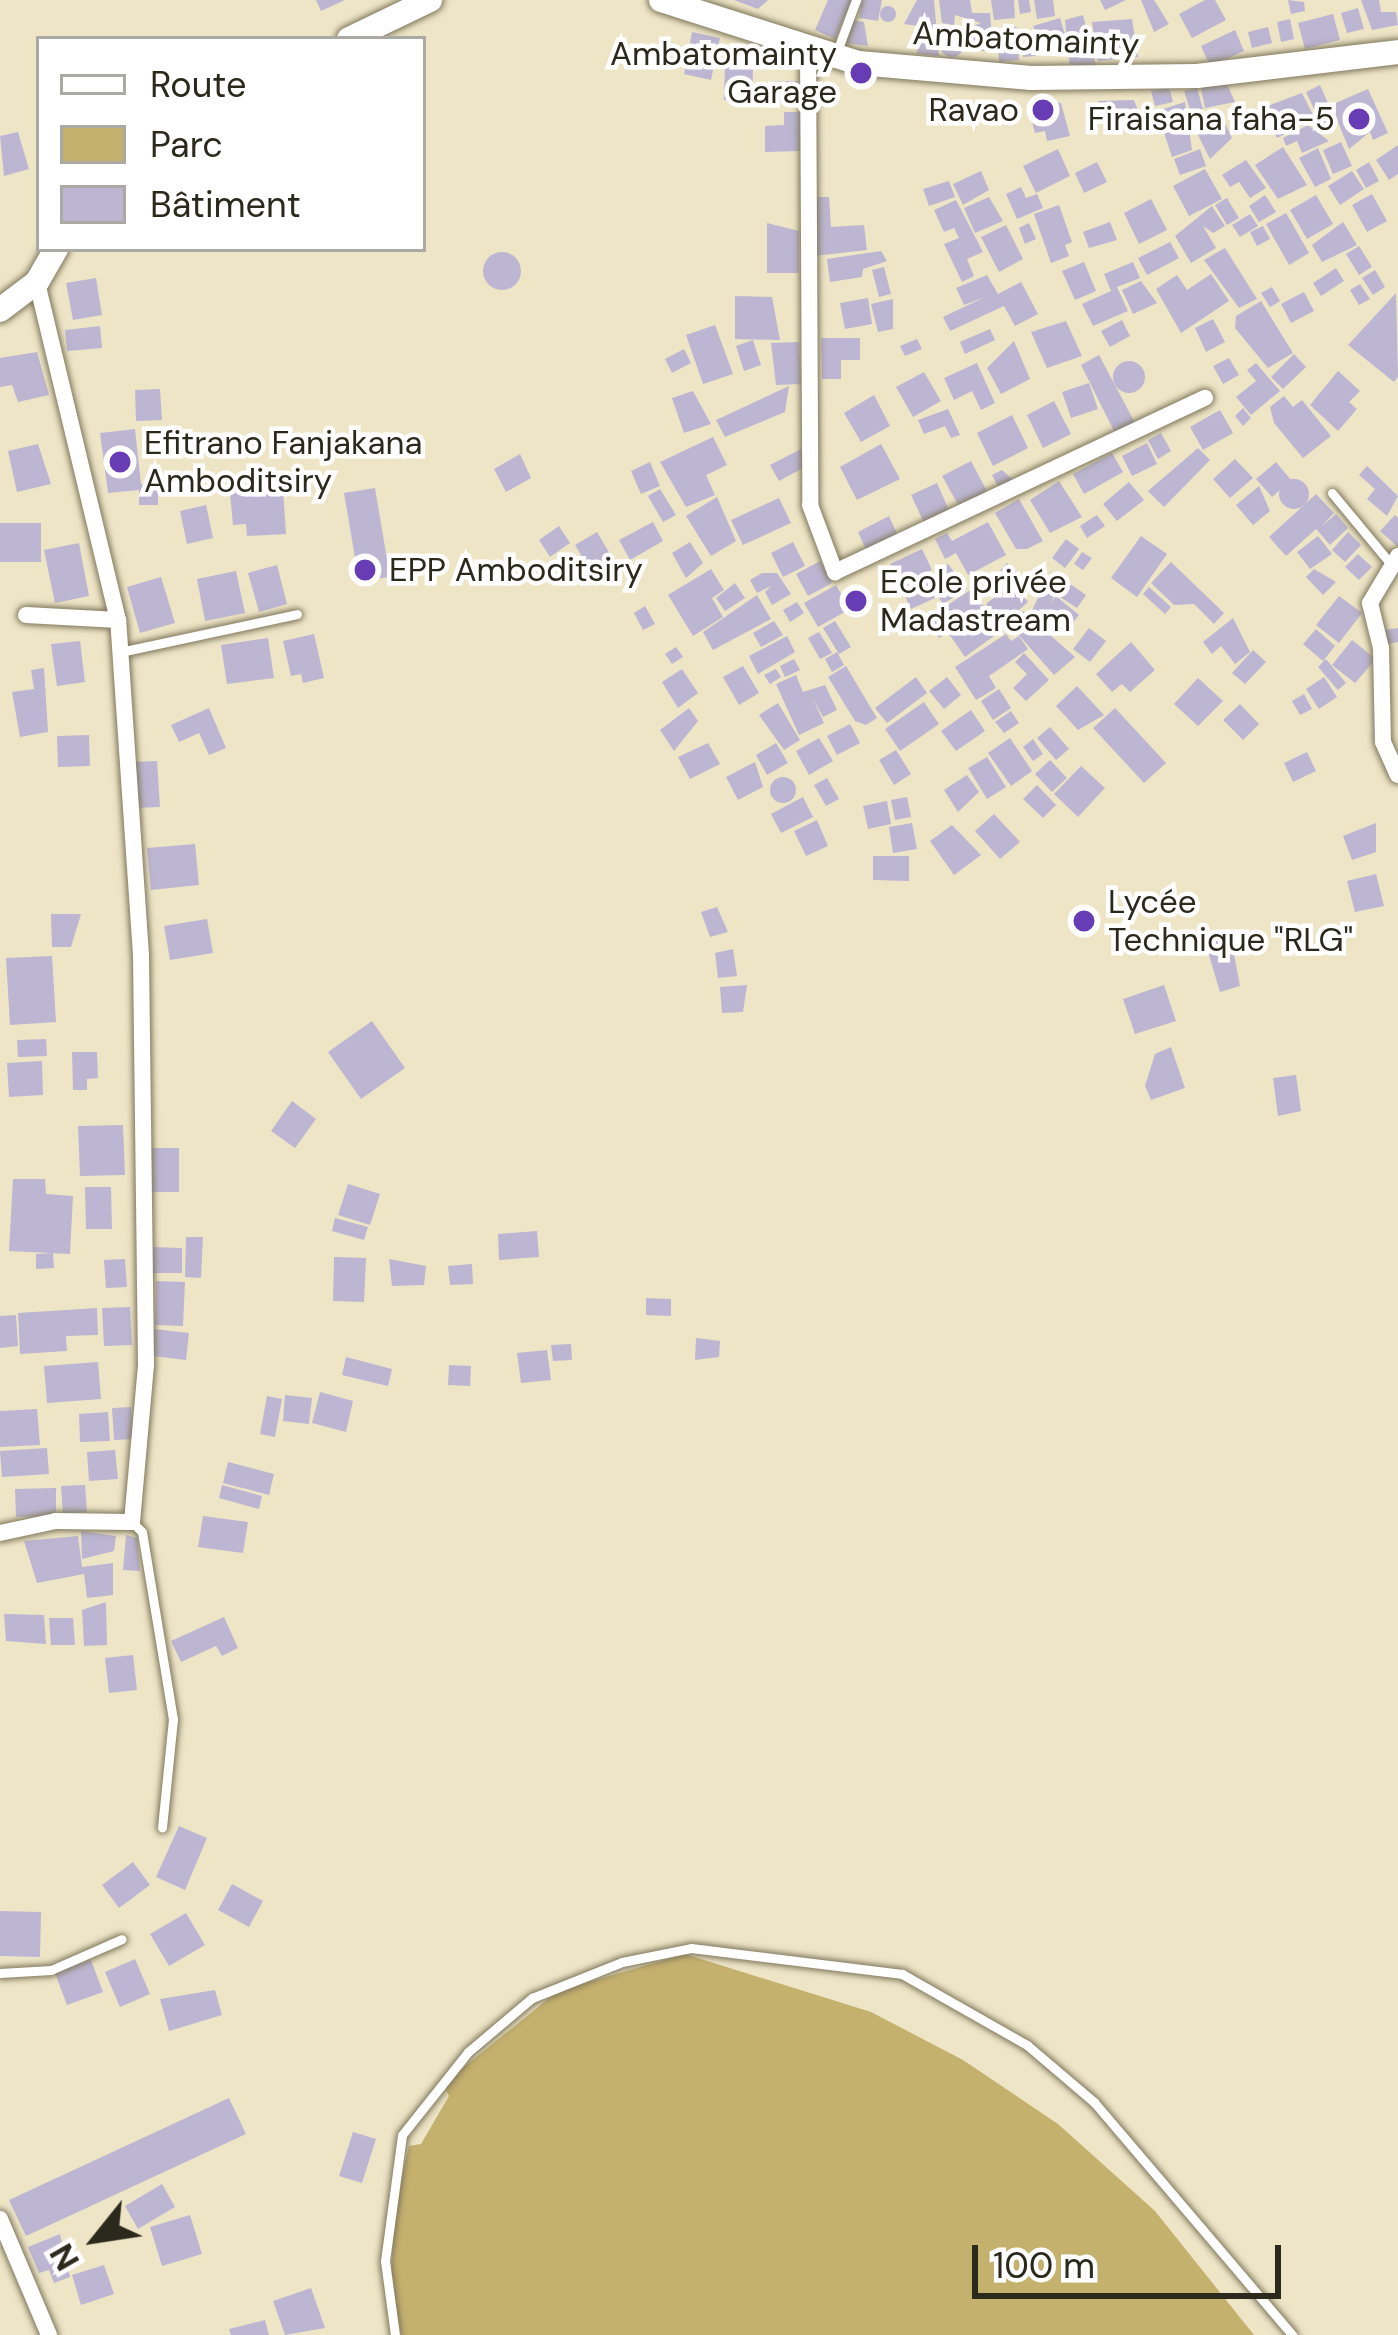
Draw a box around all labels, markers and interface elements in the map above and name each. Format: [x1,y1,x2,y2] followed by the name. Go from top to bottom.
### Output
[912,13,1140,65] street label: Ambatomainty
[610,34,837,112] place label: Ambatomainty Garage
[36,36,426,252] legend
[848,60,874,86] marker: Ambatomainty Garage
[150,61,246,108] text: Route
[928,90,1019,130] place label: Ravao
[1030,97,1056,123] marker: Ravao
[1088,99,1335,139] place label: Firaisana faha-5
[1346,106,1372,132] marker: Firaisana faha-5
[150,121,223,168] text: Parc
[150,181,301,228] text: Bâtiment
[144,423,422,501] place label: Efitrano Fanjakana Amboditsiry
[107,449,133,475] marker: Efitrano Fanjakana Amboditsiry
[389,550,643,590] place label: EPP Amboditsiry
[352,557,378,583] marker: EPP Amboditsiry
[880,562,1071,640] place label: Ecole privée Madastream
[843,588,869,614] marker: Ecole privée Madastream
[1108,882,1353,960] place label: Lycée Technique "RLG"
[1071,908,1097,934] marker: Lycée Technique "RLG"
[36,2179,156,2299] north arrow
[978,2221,1287,2295] scale bar
[40,2236,89,2278] text: N
[993,2242,1095,2289] text: 100 m

